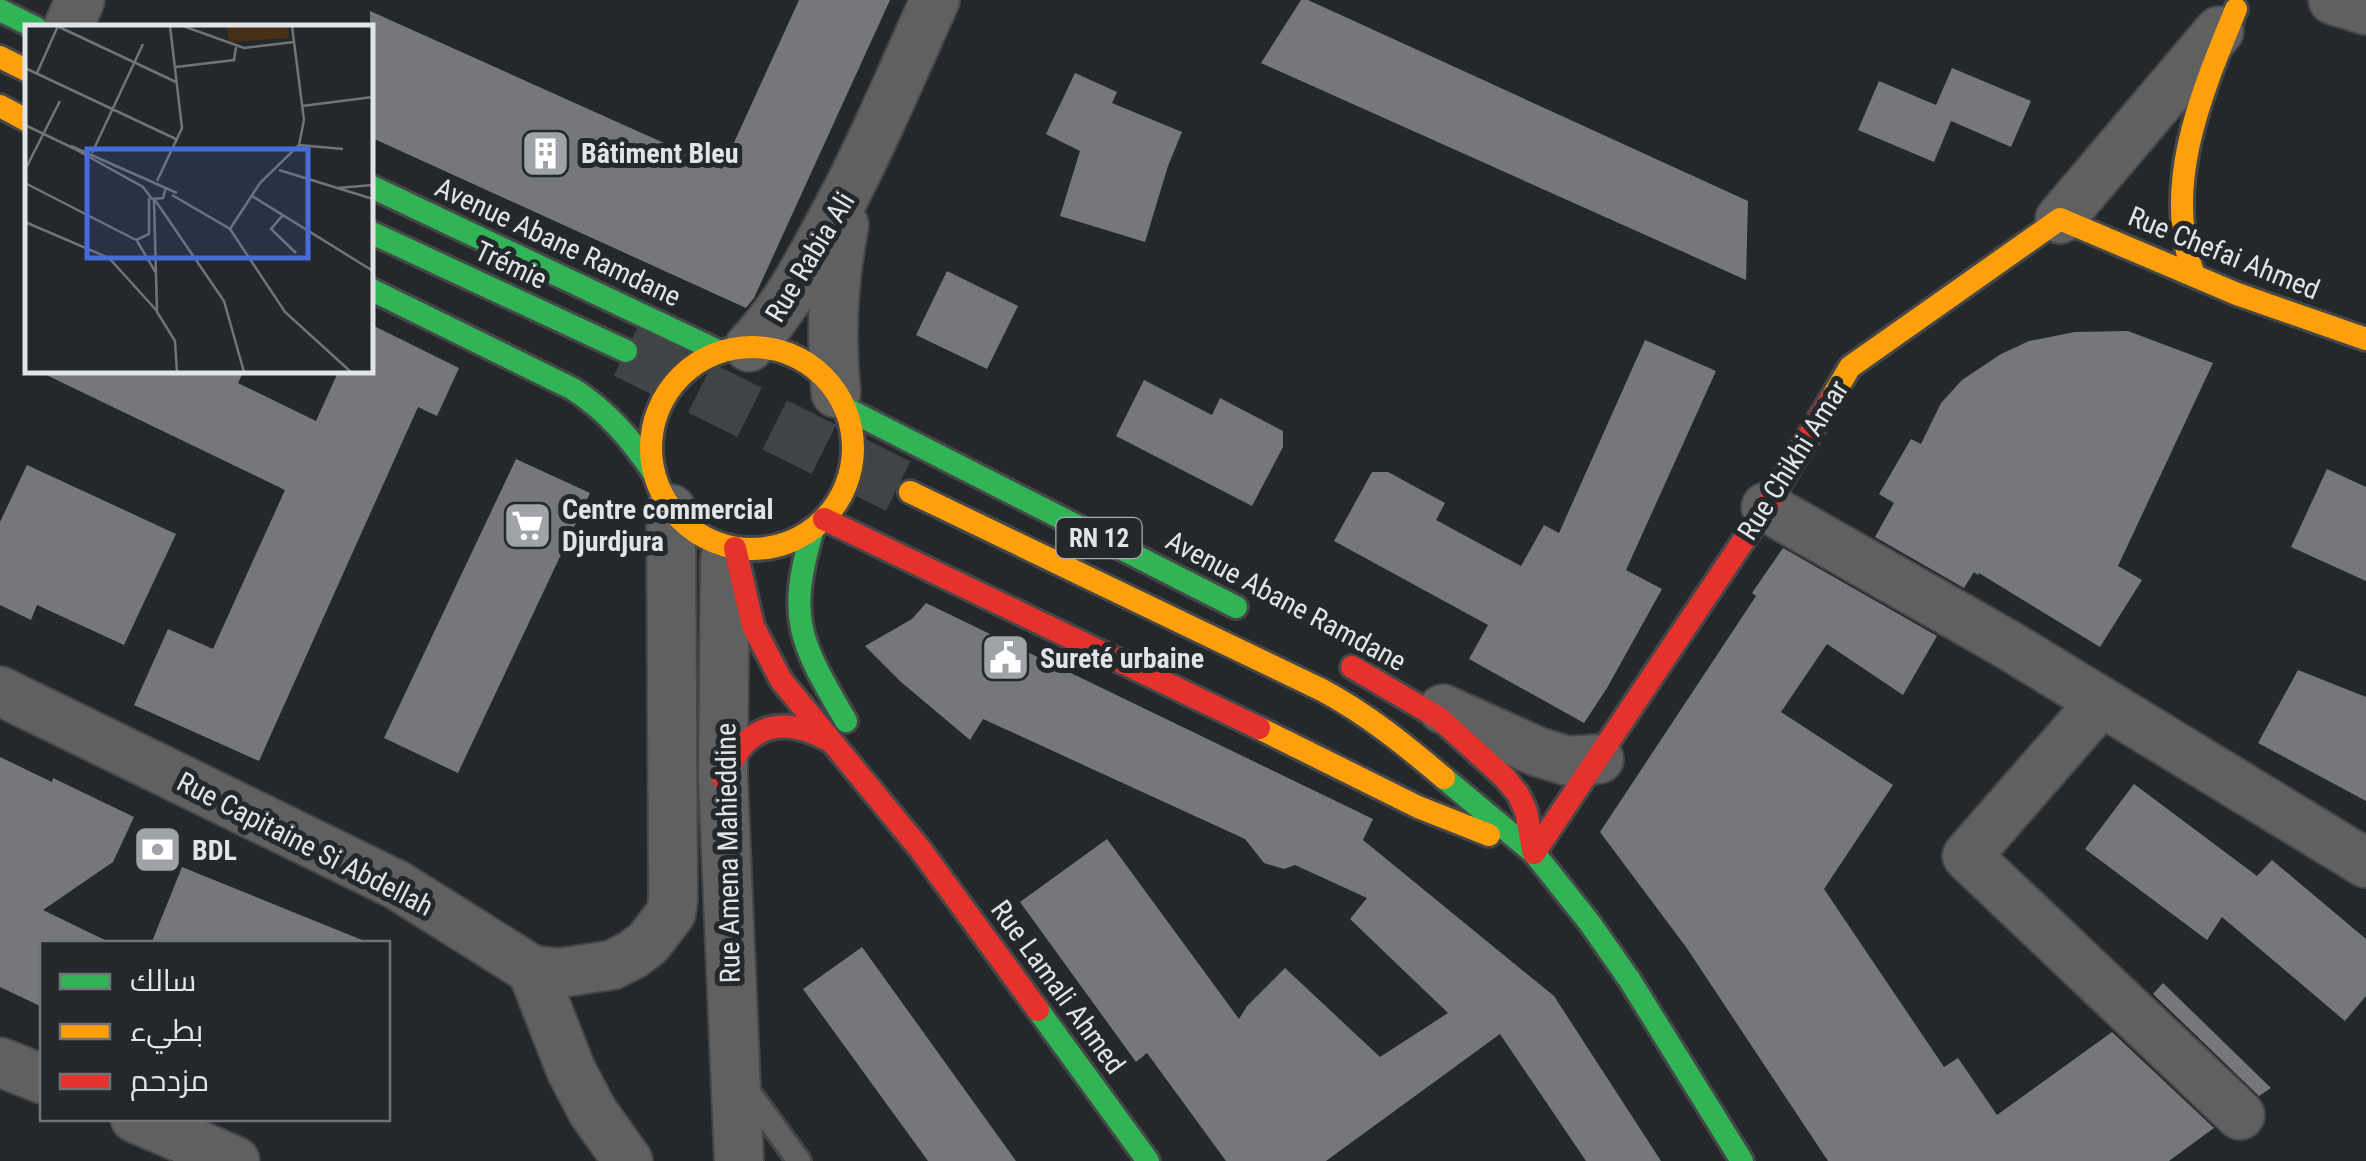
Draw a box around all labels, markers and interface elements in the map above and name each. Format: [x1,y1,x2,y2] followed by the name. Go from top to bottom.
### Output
[25,25,372,372] inset map
[520,127,572,179] building icon: Bâtiment Bleu
[581,137,738,170] place label: Bâtiment Bleu
[430,171,686,313] street label: Avenue Abane Ramdane
[758,186,862,328] street label: Rue Rabia Ali
[2124,200,2324,306] street label: Rue Chefai Ahmed
[470,234,552,296] street label: Trémie
[1731,374,1855,546] street label: Rue Chikhi Amar
[562,493,774,558] place label: Centre commercial Djurdjura
[501,499,553,551] supermarket icon: Centre commercial Djurdjura
[1056,518,1142,558] road number: RN 12
[1160,524,1412,678] street label: Avenue Abane Ramdane
[979,632,1031,684] public building icon: Sureté urbaine
[1040,642,1204,675] place label: Sureté urbaine
[709,723,747,983] street label: Rue Amena Mahieddine
[172,765,438,923] street label: Rue Capitaine Si Abdellah
[131,824,183,876] bank icon: BDL
[192,834,237,867] place label: BDL
[984,894,1132,1080] street label: Rue Lamali Ahmed
[40,941,390,1121] legend
[130,963,196,998] text: سالك
[130,1013,203,1054] text: بطيء
[130,1063,209,1101] text: مزدحم

